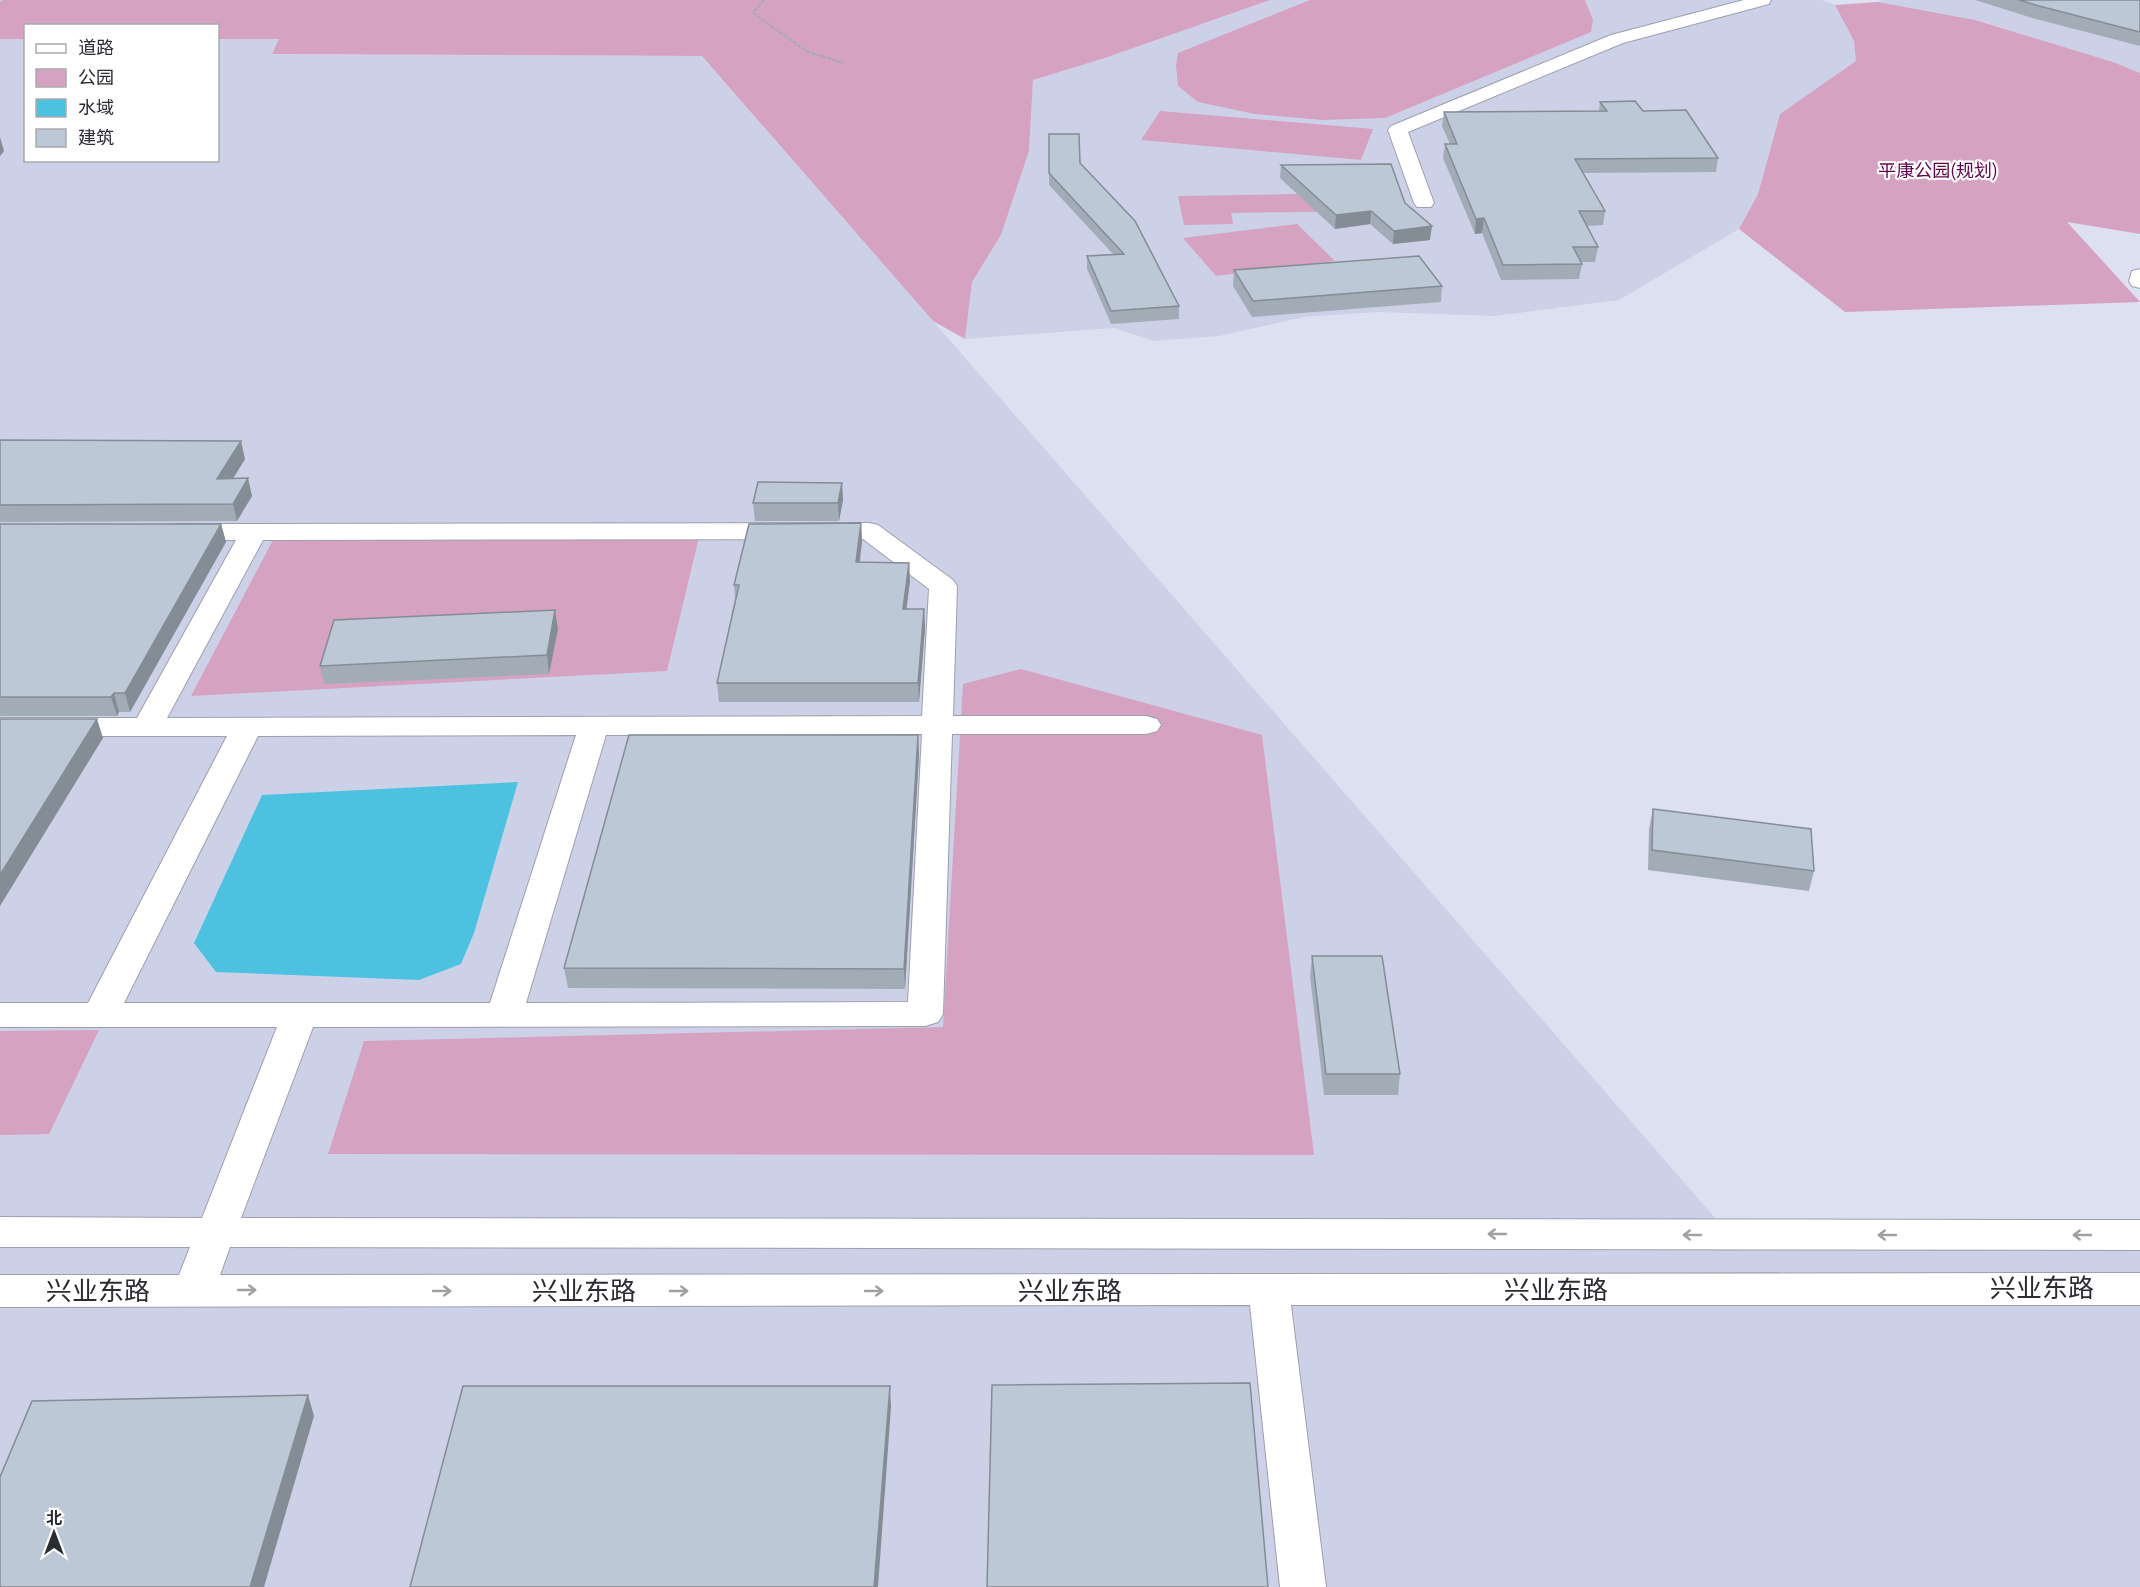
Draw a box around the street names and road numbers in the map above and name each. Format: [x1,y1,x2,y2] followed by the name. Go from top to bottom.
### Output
[1990,1273,2094,1302] street label: 兴业东路
[1504,1275,1608,1304] street label: 兴业东路
[46,1276,150,1305] street label: 兴业东路
[532,1276,636,1305] street label: 兴业东路
[1018,1276,1122,1305] street label: 兴业东路

